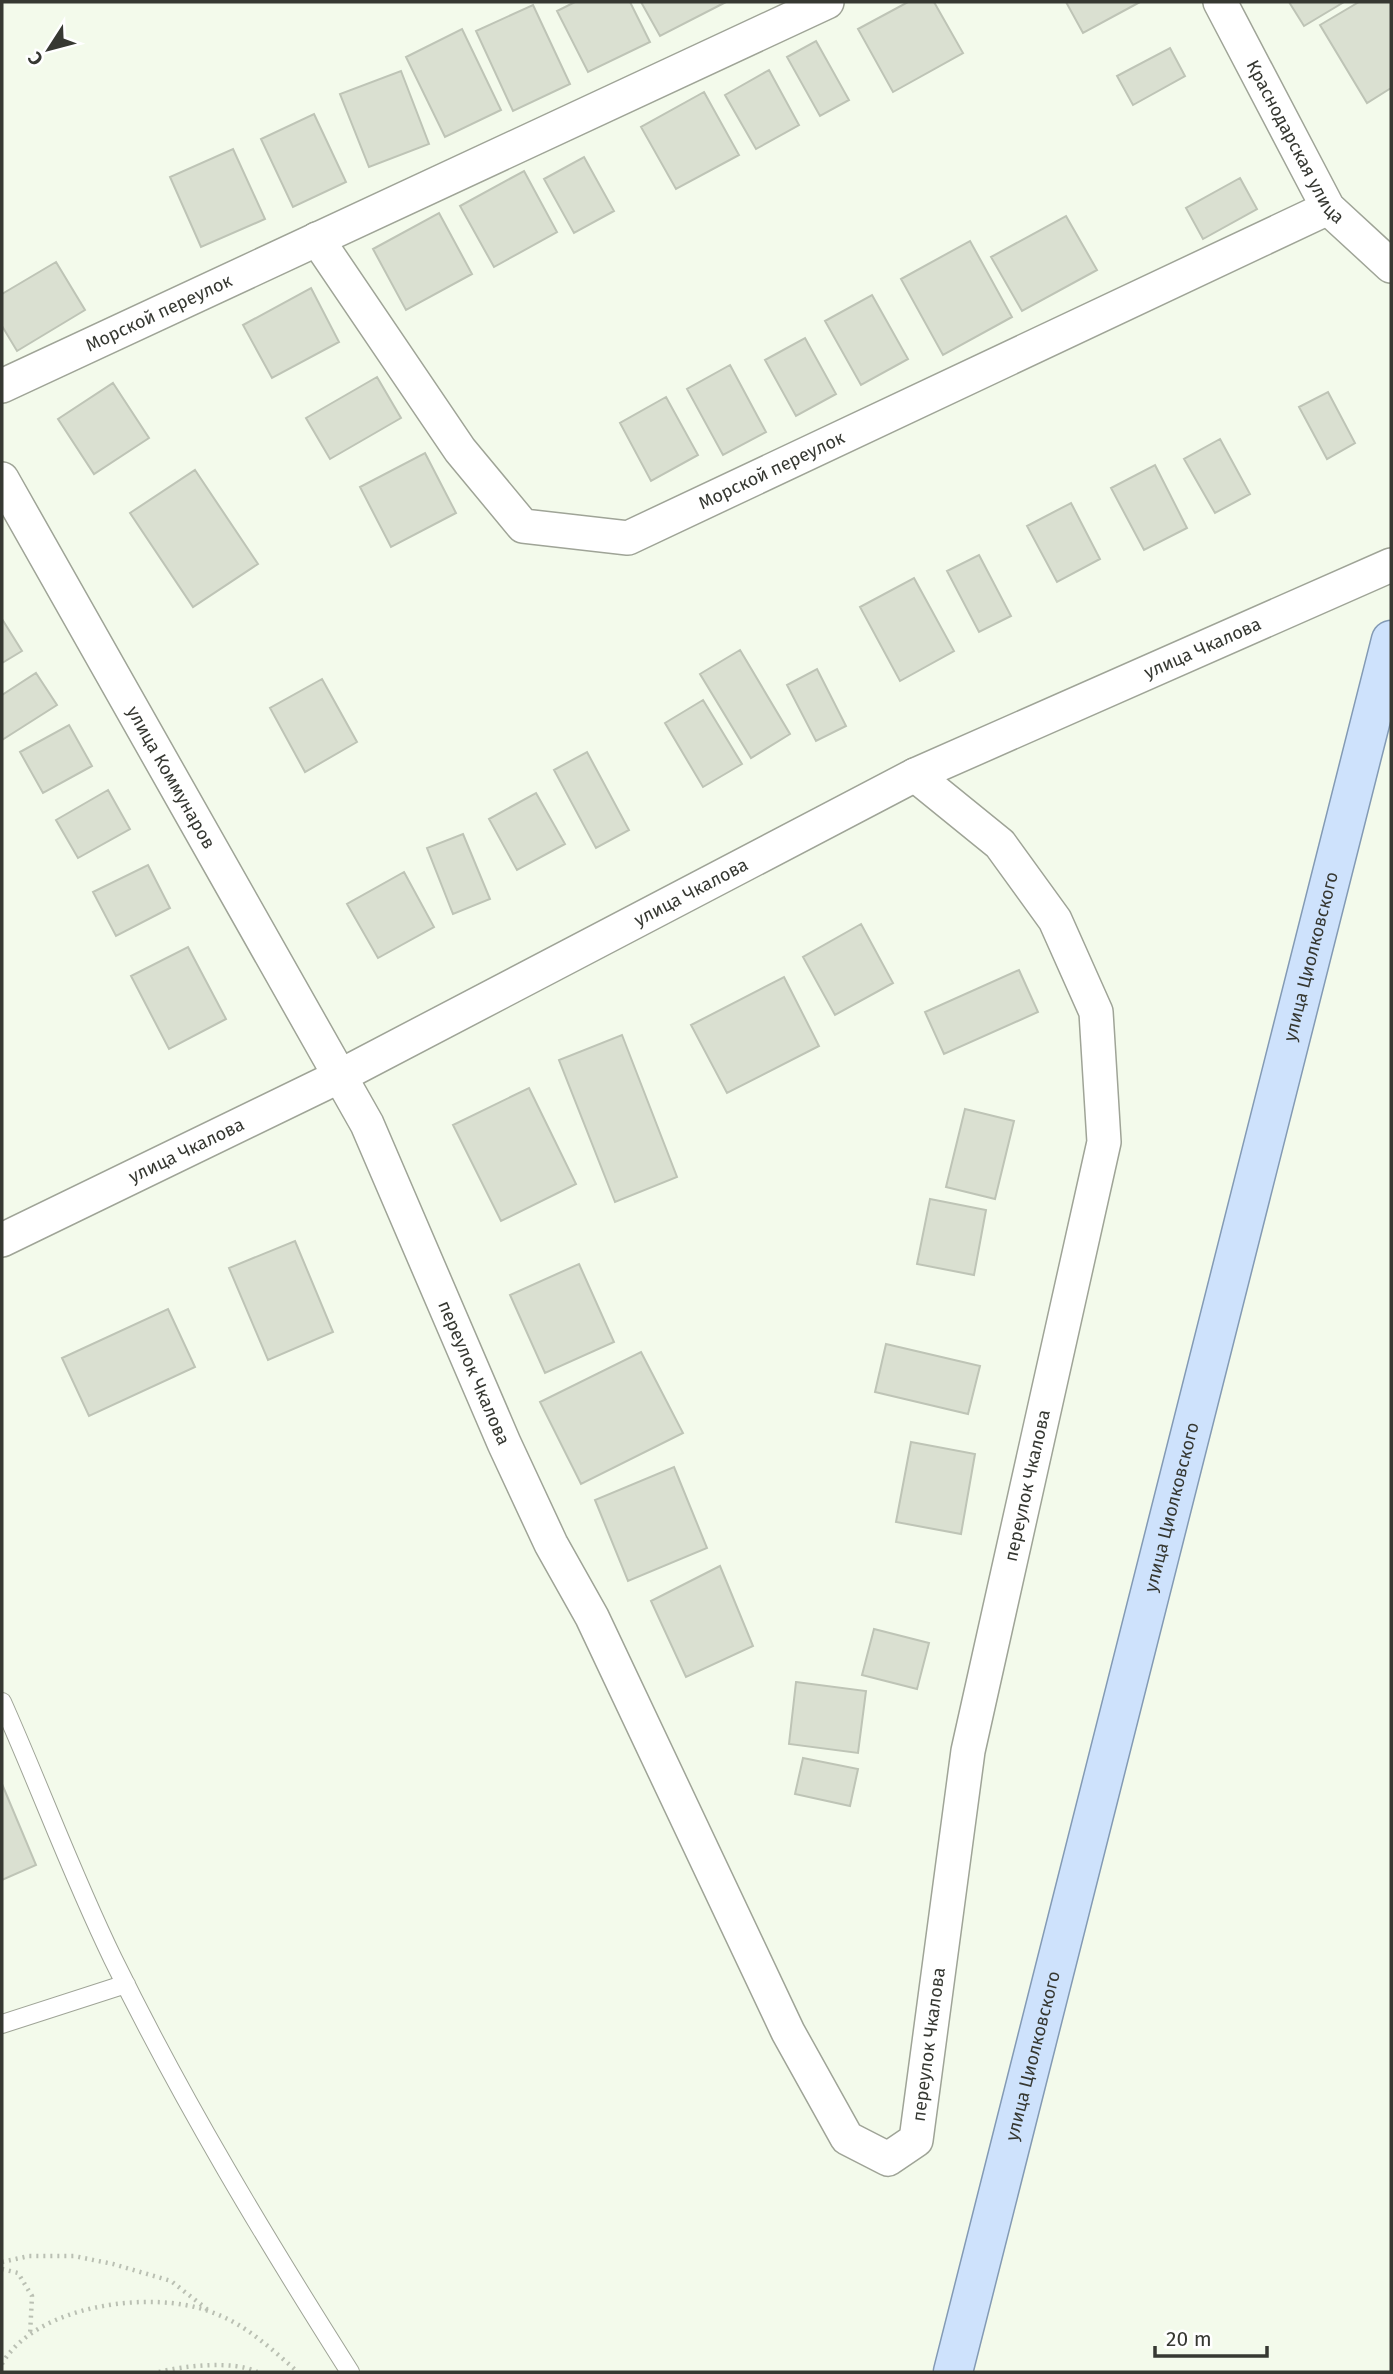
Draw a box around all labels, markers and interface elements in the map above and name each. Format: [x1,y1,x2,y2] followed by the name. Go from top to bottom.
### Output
[14,14,84,84] north arrow
[23,47,48,70] text: С
[1241,56,1349,228] street label: Краснодарская улица
[82,269,236,357] street label: Морской переулок
[695,426,849,514] street label: Морской переулок
[1141,613,1264,684] street label: улица Чкалова
[122,702,220,853] street label: улица Коммунаров
[630,853,752,931] street label: улица Чкалова
[1279,869,1343,1044] street label: улица Циолковского
[125,1113,248,1188] street label: улица Чкалова
[433,1297,515,1449] street label: переулок Чкалова
[1000,1407,1055,1564] street label: переулок Чкалова
[1140,1420,1204,1594] street label: улица Циолковского
[908,1966,950,2123] street label: переулок Чкалова
[1001,1969,1065,2143] street label: улица Циолковского
[1155,2314,1267,2358] scale bar
[1166,2326,1212,2352] text: 20 m

